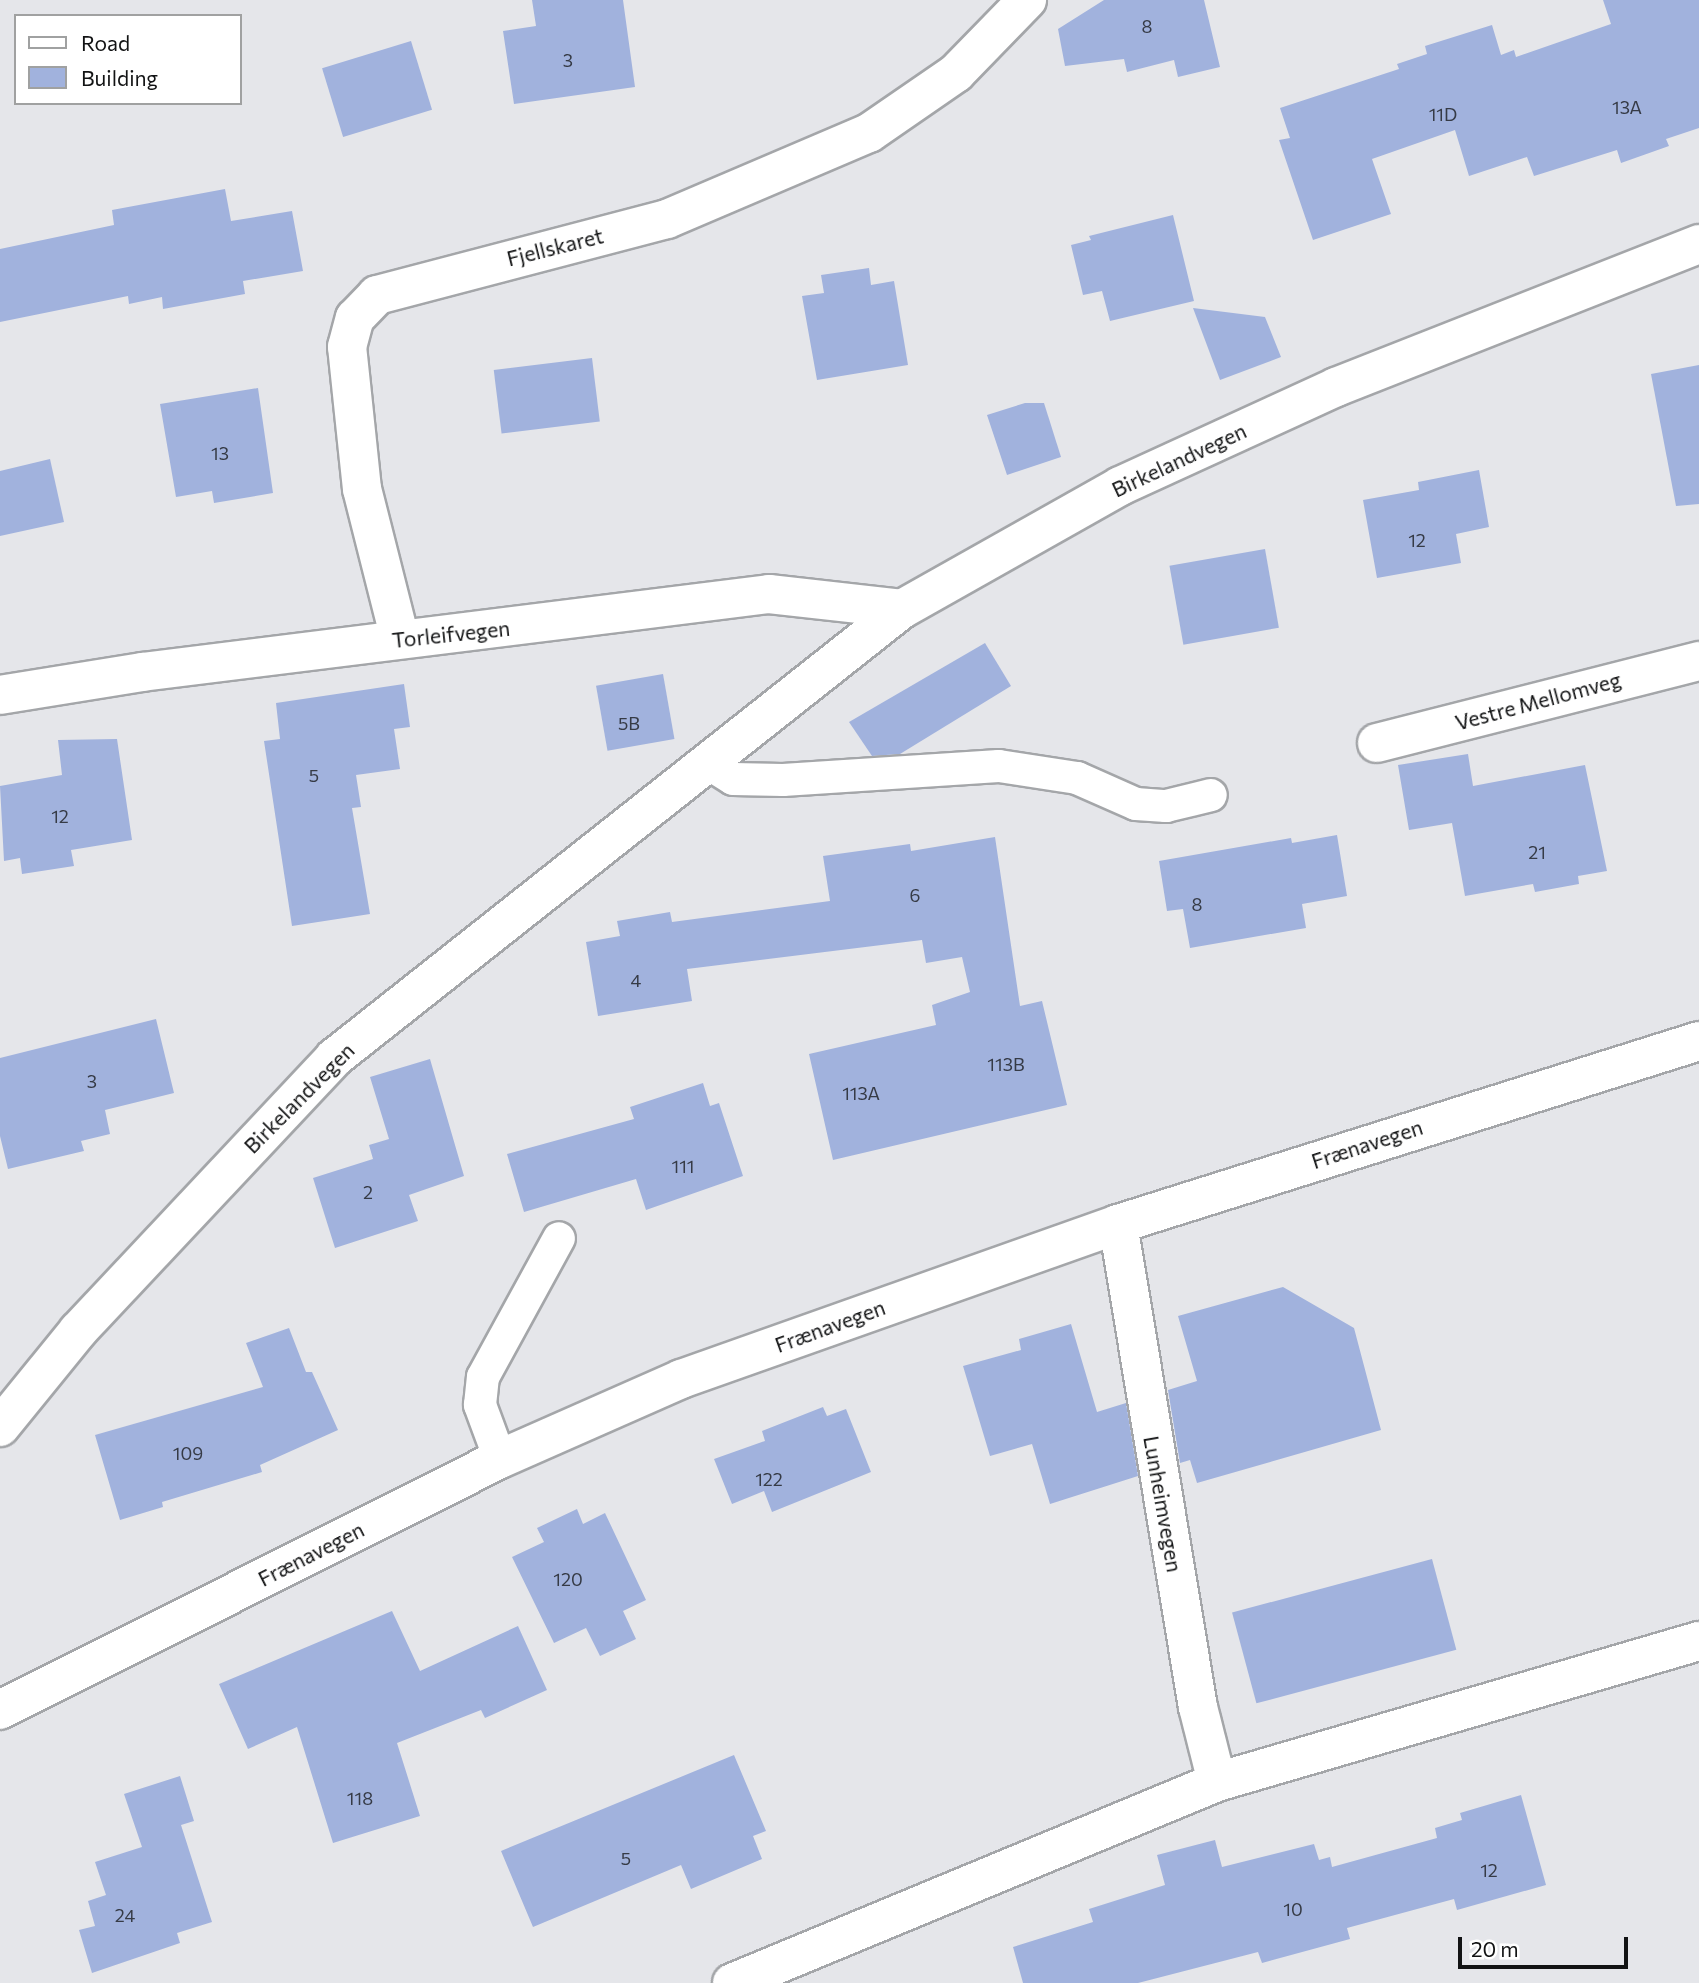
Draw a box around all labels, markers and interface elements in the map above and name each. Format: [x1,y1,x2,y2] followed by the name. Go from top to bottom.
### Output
[14,14,242,105] legend
[1142,15,1152,37] house number: 8
[81,30,130,55] text: Road
[563,49,573,71] house number: 3
[81,65,158,90] text: Building
[1612,96,1642,118] house number: 13A
[1429,103,1457,125] house number: 11D
[504,223,606,271] street label: Fjellskaret
[1108,418,1250,502] street label: Birkelandvegen
[211,442,229,464] house number: 13
[1408,529,1426,551] house number: 12
[391,615,511,653] street label: Torleifvegen
[1452,667,1624,735] street label: Vestre Mellomveg
[618,712,640,734] house number: 5B
[309,764,319,786] house number: 5
[51,805,69,827] house number: 12
[1528,841,1546,863] house number: 21
[910,884,920,906] house number: 6
[1192,893,1202,915] house number: 8
[631,969,641,991] house number: 4
[239,1038,359,1158] street label: Birkelandvegen
[987,1053,1025,1075] house number: 113B
[87,1070,97,1092] house number: 3
[842,1082,880,1104] house number: 113A
[1308,1114,1426,1174] street label: Frænavegen
[671,1155,695,1177] house number: 111
[363,1181,373,1203] house number: 2
[771,1294,889,1358] street label: Frænavegen
[1139,1434,1187,1574] street label: Lunheimvegen
[173,1442,203,1464] house number: 109
[755,1468,783,1490] house number: 122
[254,1517,368,1591] street label: Frænavegen
[553,1568,583,1590] house number: 120
[347,1787,373,1809] house number: 118
[621,1847,631,1869] house number: 5
[1480,1859,1498,1881] house number: 12
[1283,1898,1303,1920] house number: 10
[115,1904,135,1926] house number: 24
[1461,1924,1631,1968] scale bar
[1471,1936,1519,1961] text: 20 m

